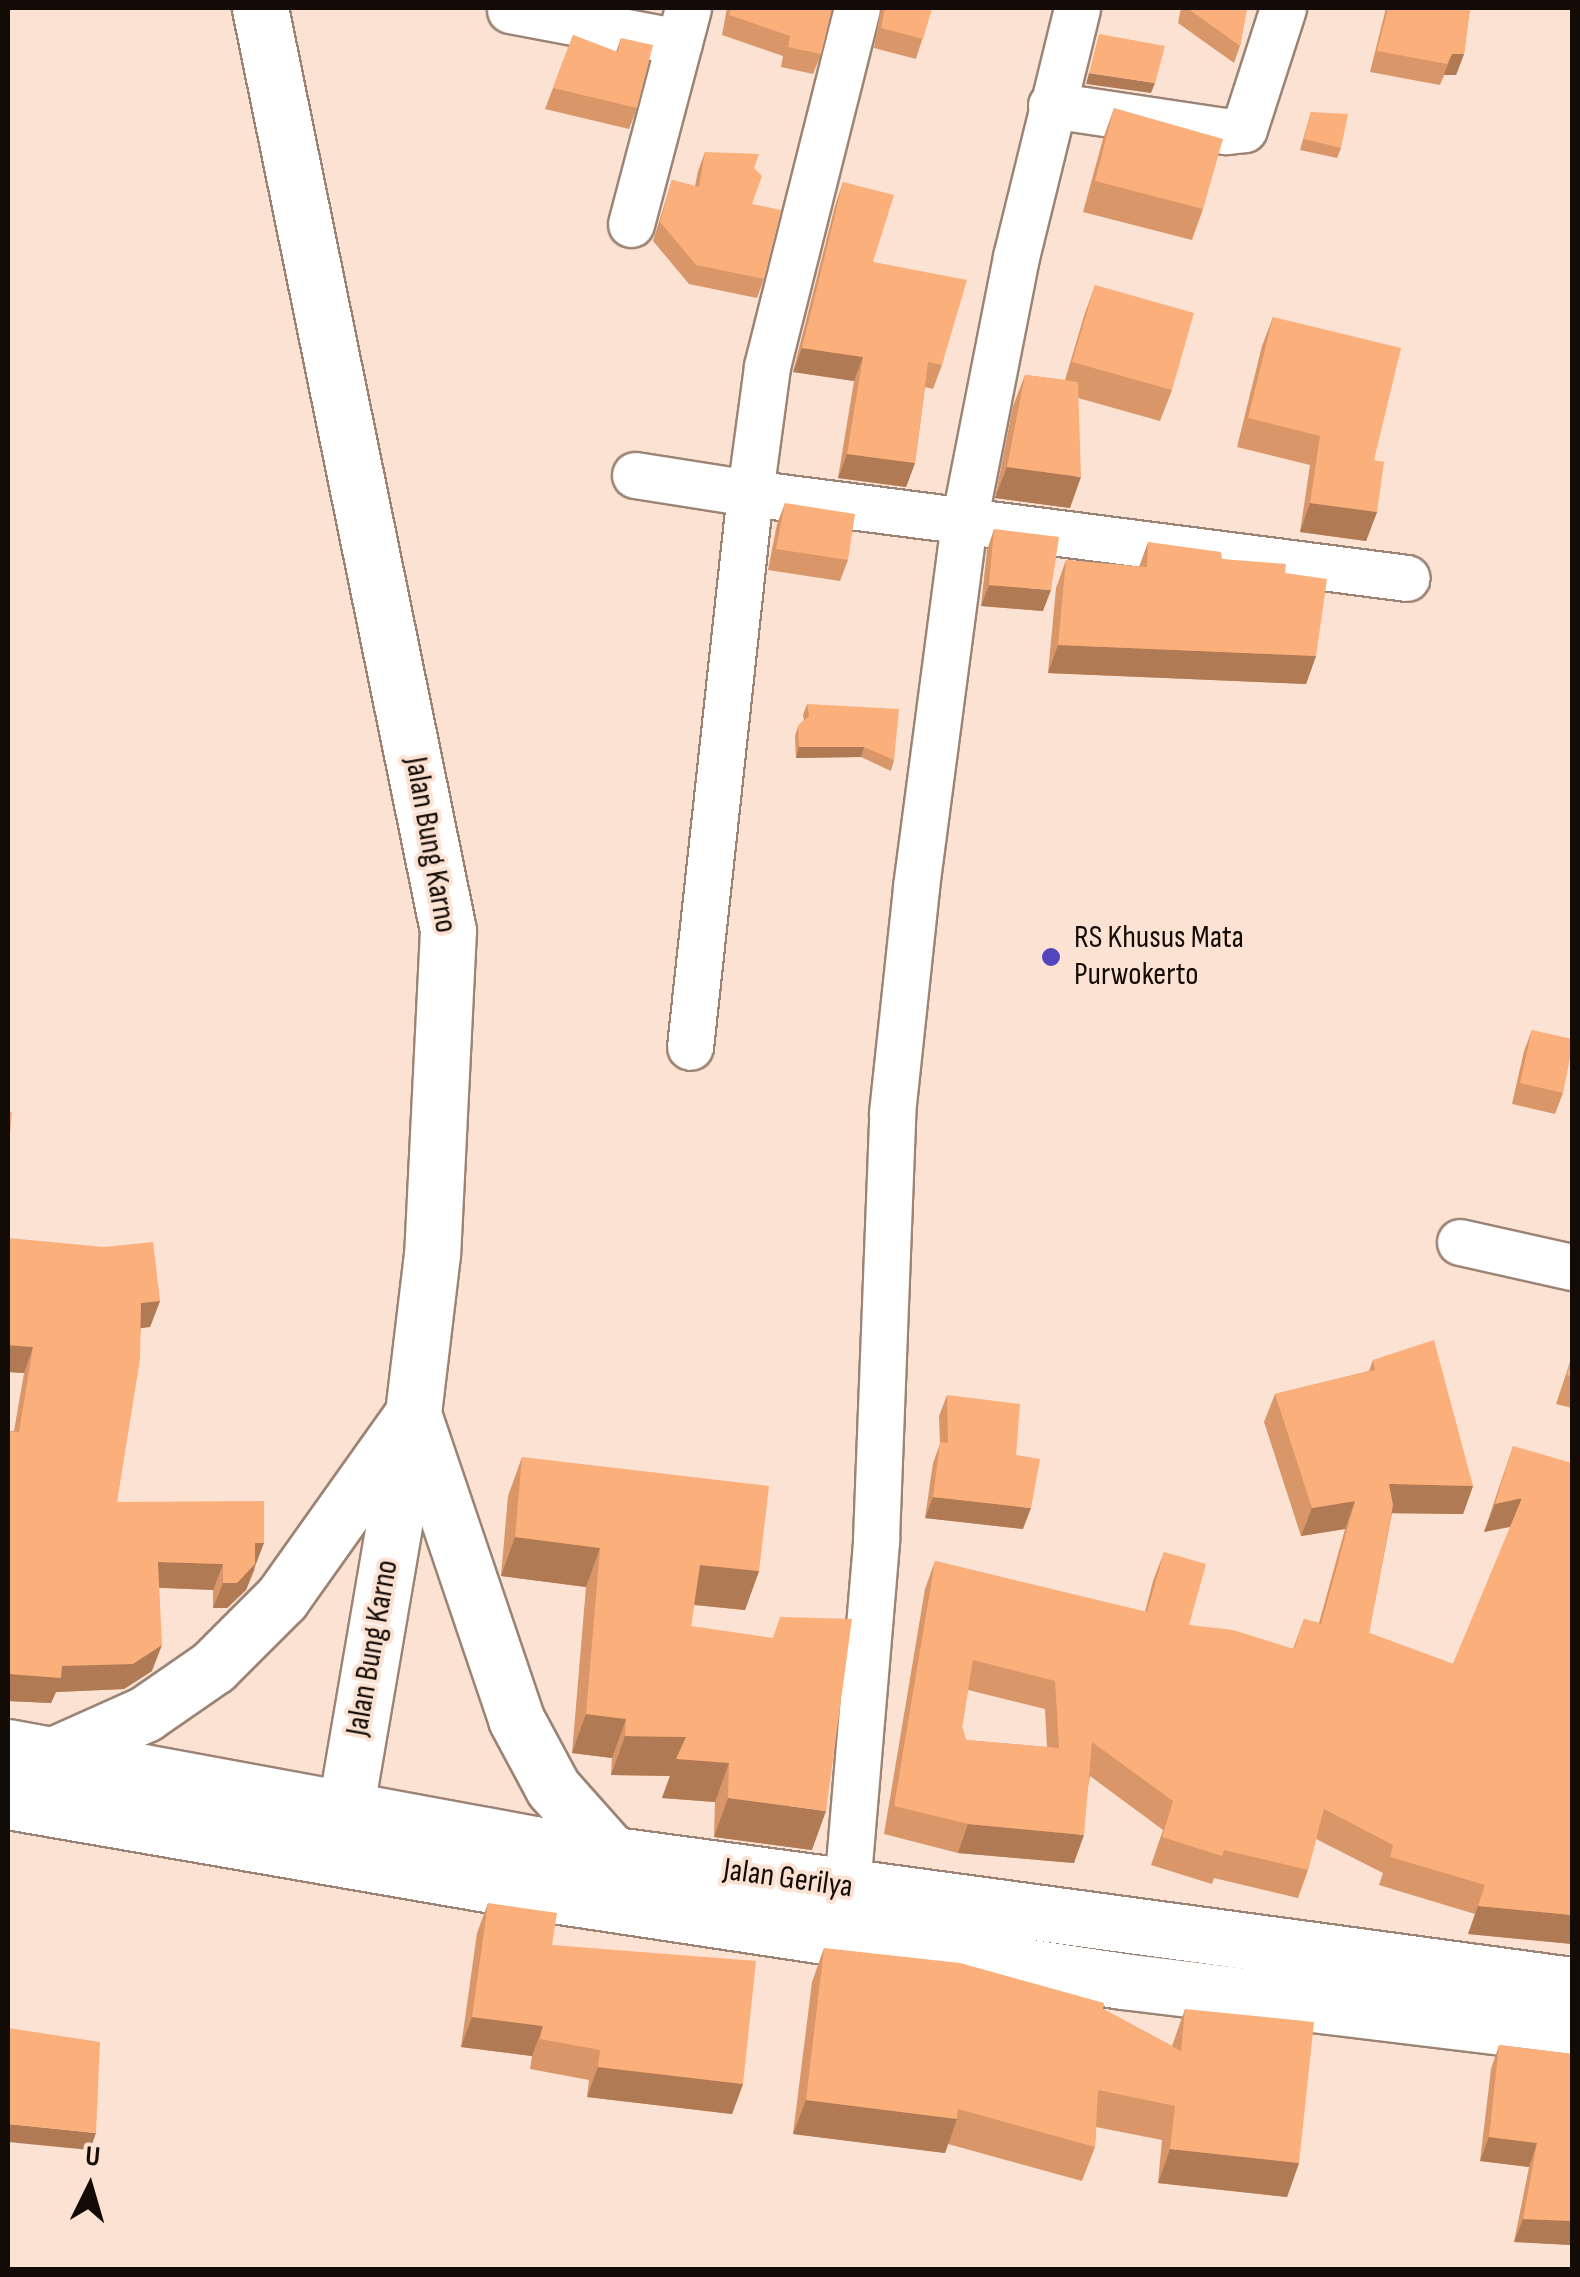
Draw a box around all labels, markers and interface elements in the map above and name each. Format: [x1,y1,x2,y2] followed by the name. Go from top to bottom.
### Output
[396,754,464,936] street label: Jalan Bung Karno
[1074,920,1244,995] place label: RS Khusus Mata Purwokerto
[1038,944,1064,970] marker: RS Khusus Mata Purwokerto
[339,1557,407,1739] street label: Jalan Bung Karno
[721,1851,855,1907] street label: Jalan Gerilya
[40,2137,140,2237] north arrow
[84,2140,101,2174] text: U

